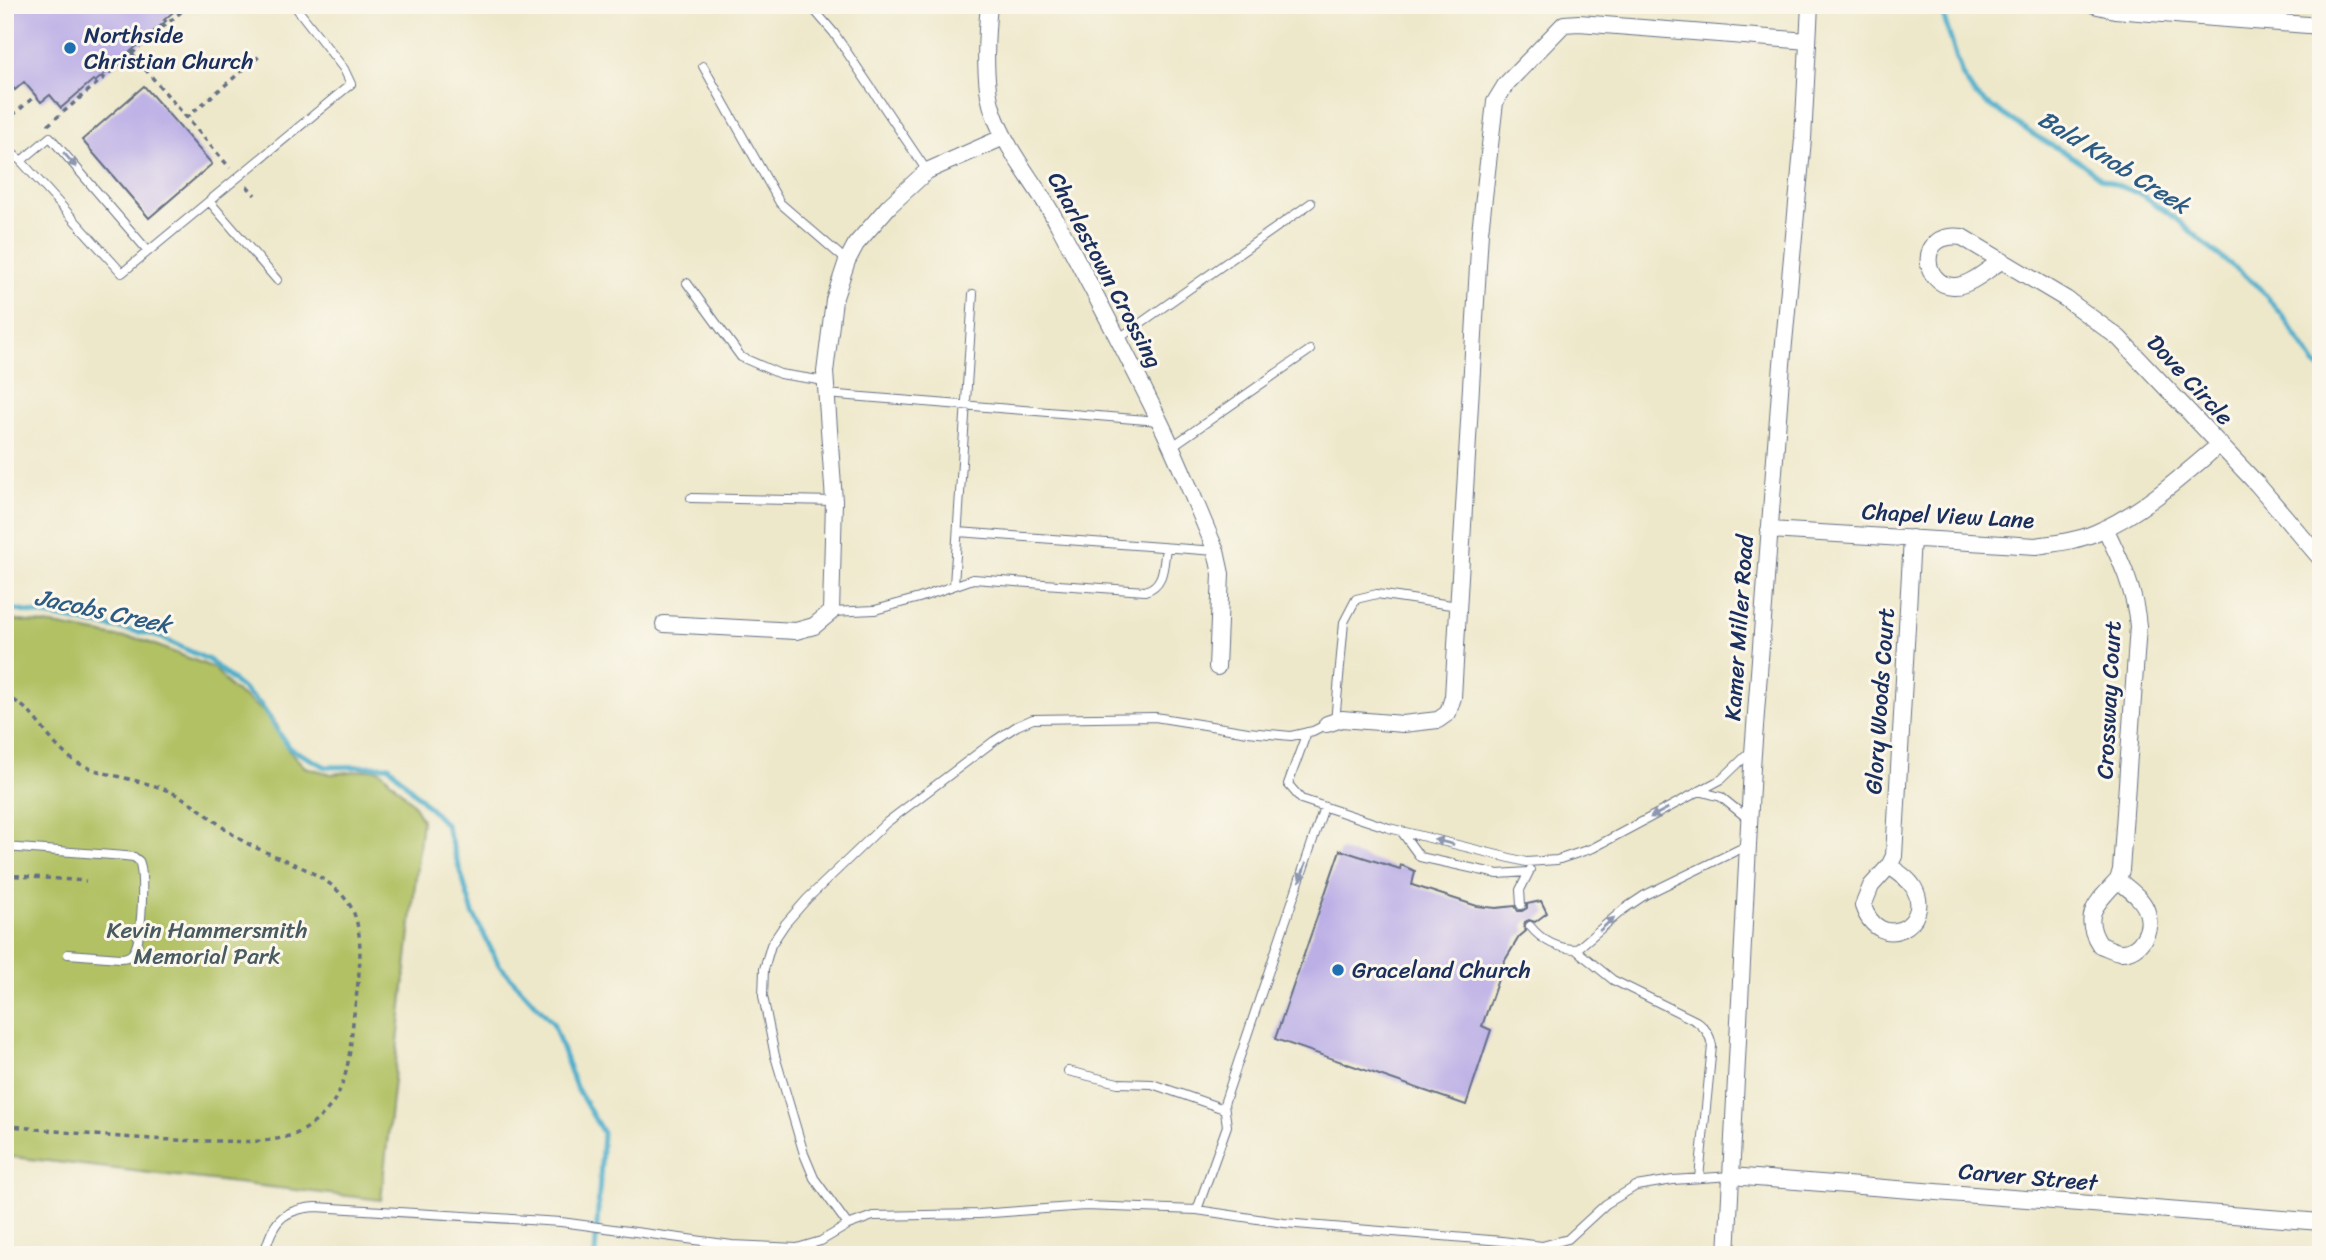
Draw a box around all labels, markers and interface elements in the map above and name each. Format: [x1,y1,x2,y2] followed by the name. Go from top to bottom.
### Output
[84,15,254,82] place label: Northside Christian Church
[62,40,78,56] marker: Northside Christian Church
[2030,98,2200,226] water label: Bald Knob Creek
[62,151,77,168] one-way arrow
[1036,164,1174,376] street label: Charlestown Crossing
[2136,324,2244,436] street label: Dove Circle
[1861,491,2035,541] street label: Chapel View Lane
[1712,532,1766,722] street label: Kamer Miller Road
[31,576,178,647] water label: Jacobs Creek
[1853,606,1907,796] street label: Glory Woods Court
[2084,620,2134,780] street label: Crossway Court
[1648,806,1668,818] one-way arrow
[1433,836,1455,847] one-way arrow
[1297,861,1308,882] one-way arrow
[106,910,308,977] park label: Kevin Hammersmith Memorial Park
[1598,917,1615,932] one-way arrow
[1352,950,1531,991] place label: Graceland Church
[1330,962,1346,978] marker: Graceland Church
[1957,1151,2101,1204] street label: Carver Street

